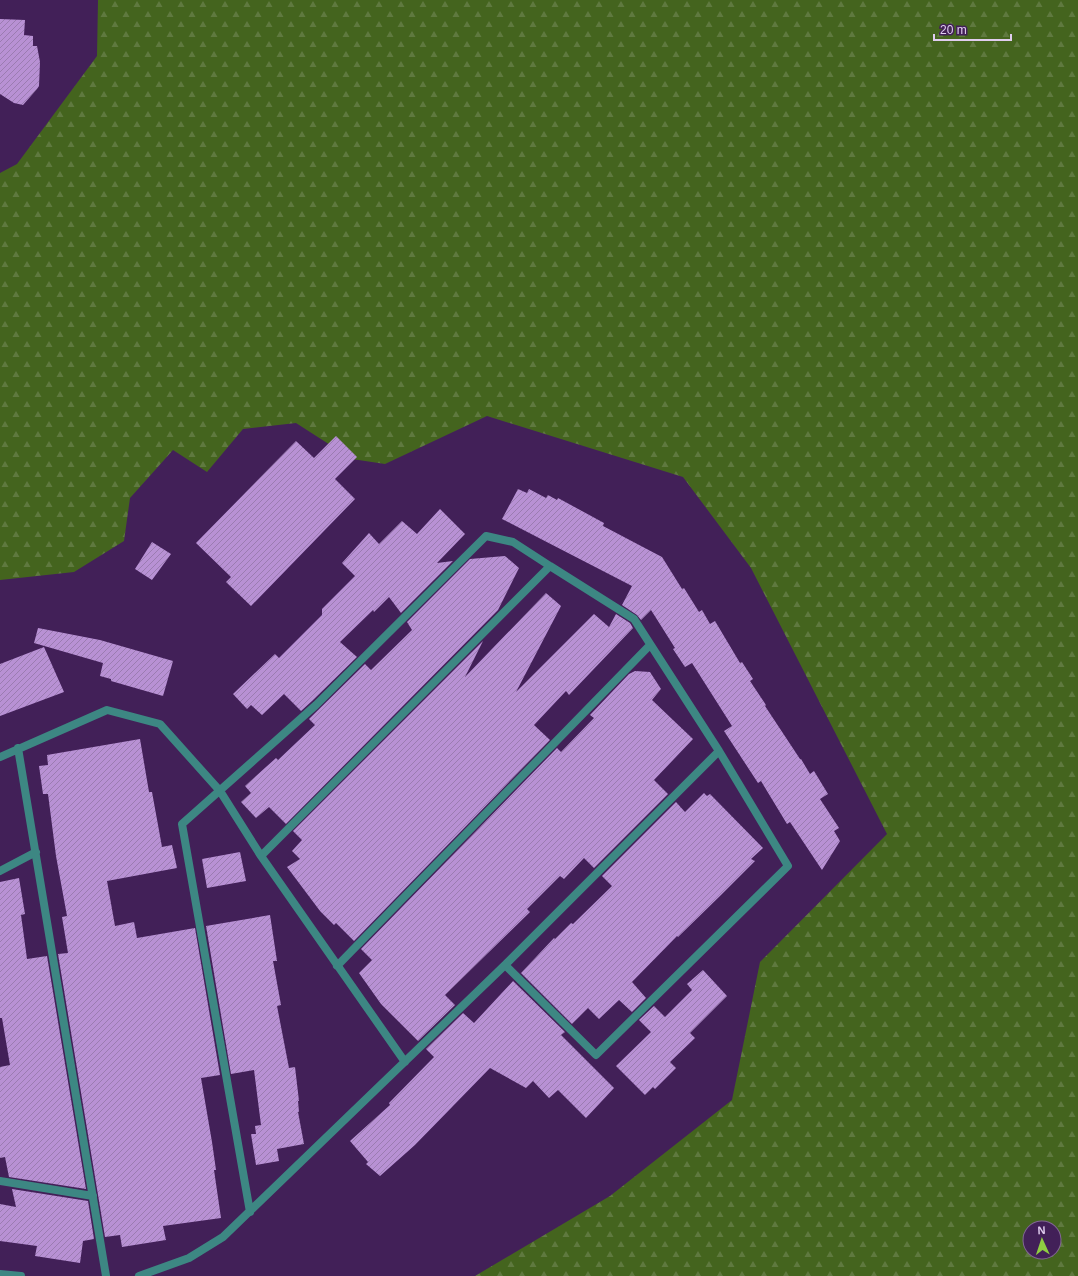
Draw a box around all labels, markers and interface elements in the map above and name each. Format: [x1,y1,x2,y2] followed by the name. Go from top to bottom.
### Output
[934,16,1011,42] scale bar
[940,23,967,37] text: 20 m
[1022,1220,1062,1260] north arrow
[1037,1224,1046,1236] text: N

